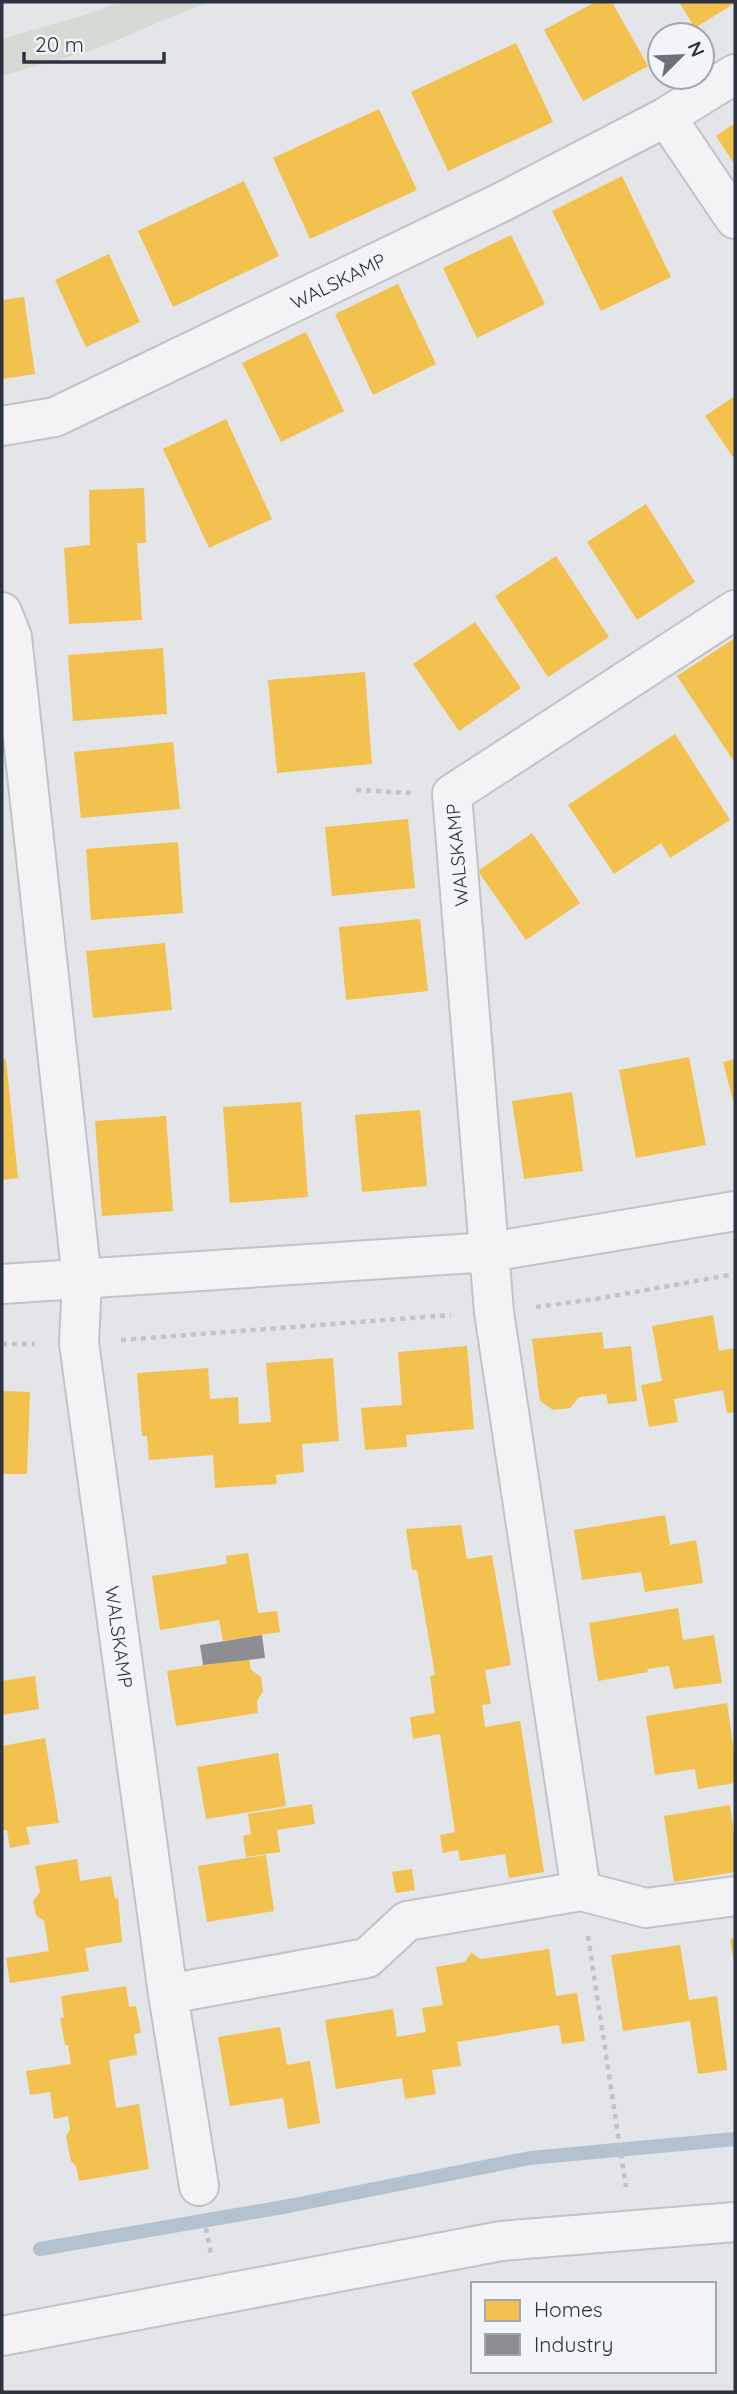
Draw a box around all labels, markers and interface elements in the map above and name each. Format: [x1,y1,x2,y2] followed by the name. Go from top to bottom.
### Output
[24,21,164,65] scale bar
[646,21,716,91] north arrow
[35,31,84,57] text: 20 m
[683,38,710,60] text: N
[286,248,390,314] street label: WALSKAMP
[441,803,473,907] street label: WALSKAMP
[100,1584,138,1690] street label: WALSKAMP
[471,2282,716,2373] legend
[534,2296,603,2322] text: Homes
[534,2331,613,2357] text: Industry

